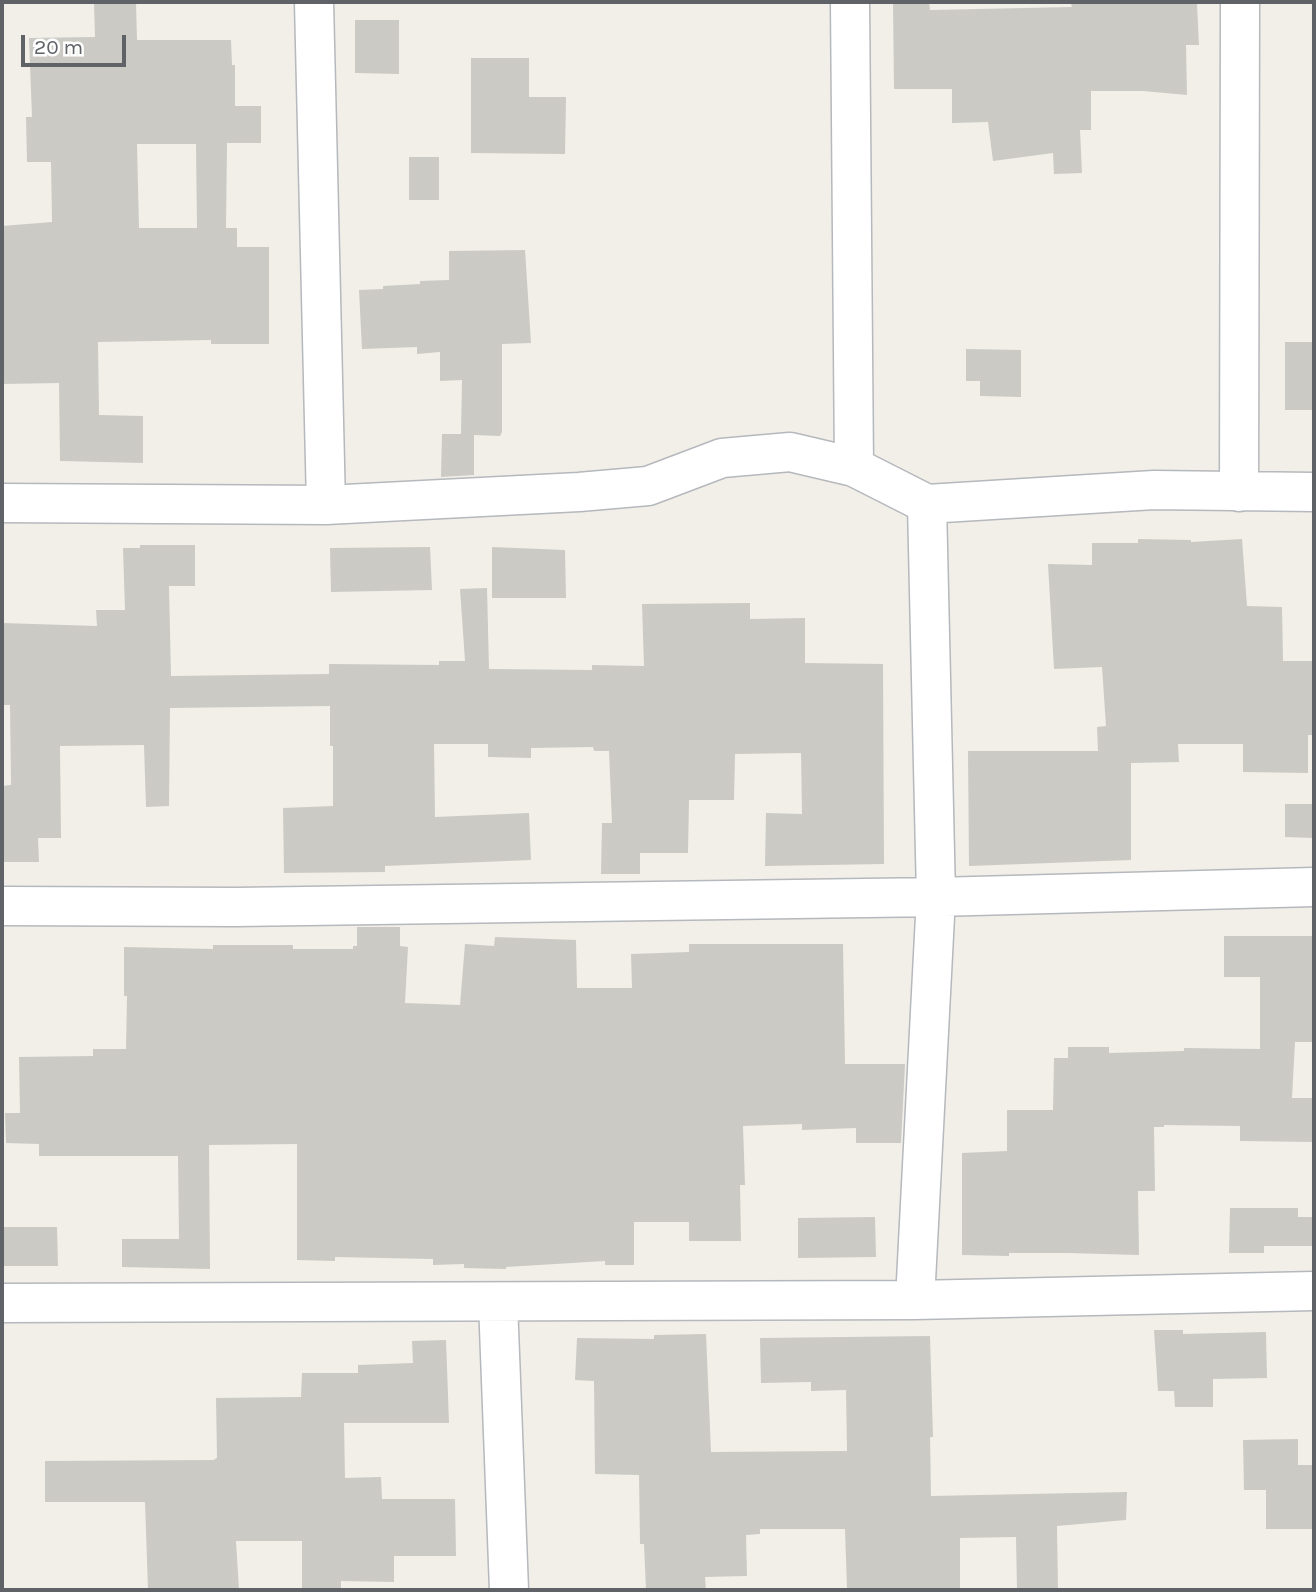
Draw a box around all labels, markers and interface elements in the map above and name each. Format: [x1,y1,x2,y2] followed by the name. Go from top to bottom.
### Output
[24,21,130,65] scale bar
[34,35,83,59] text: 20 m

